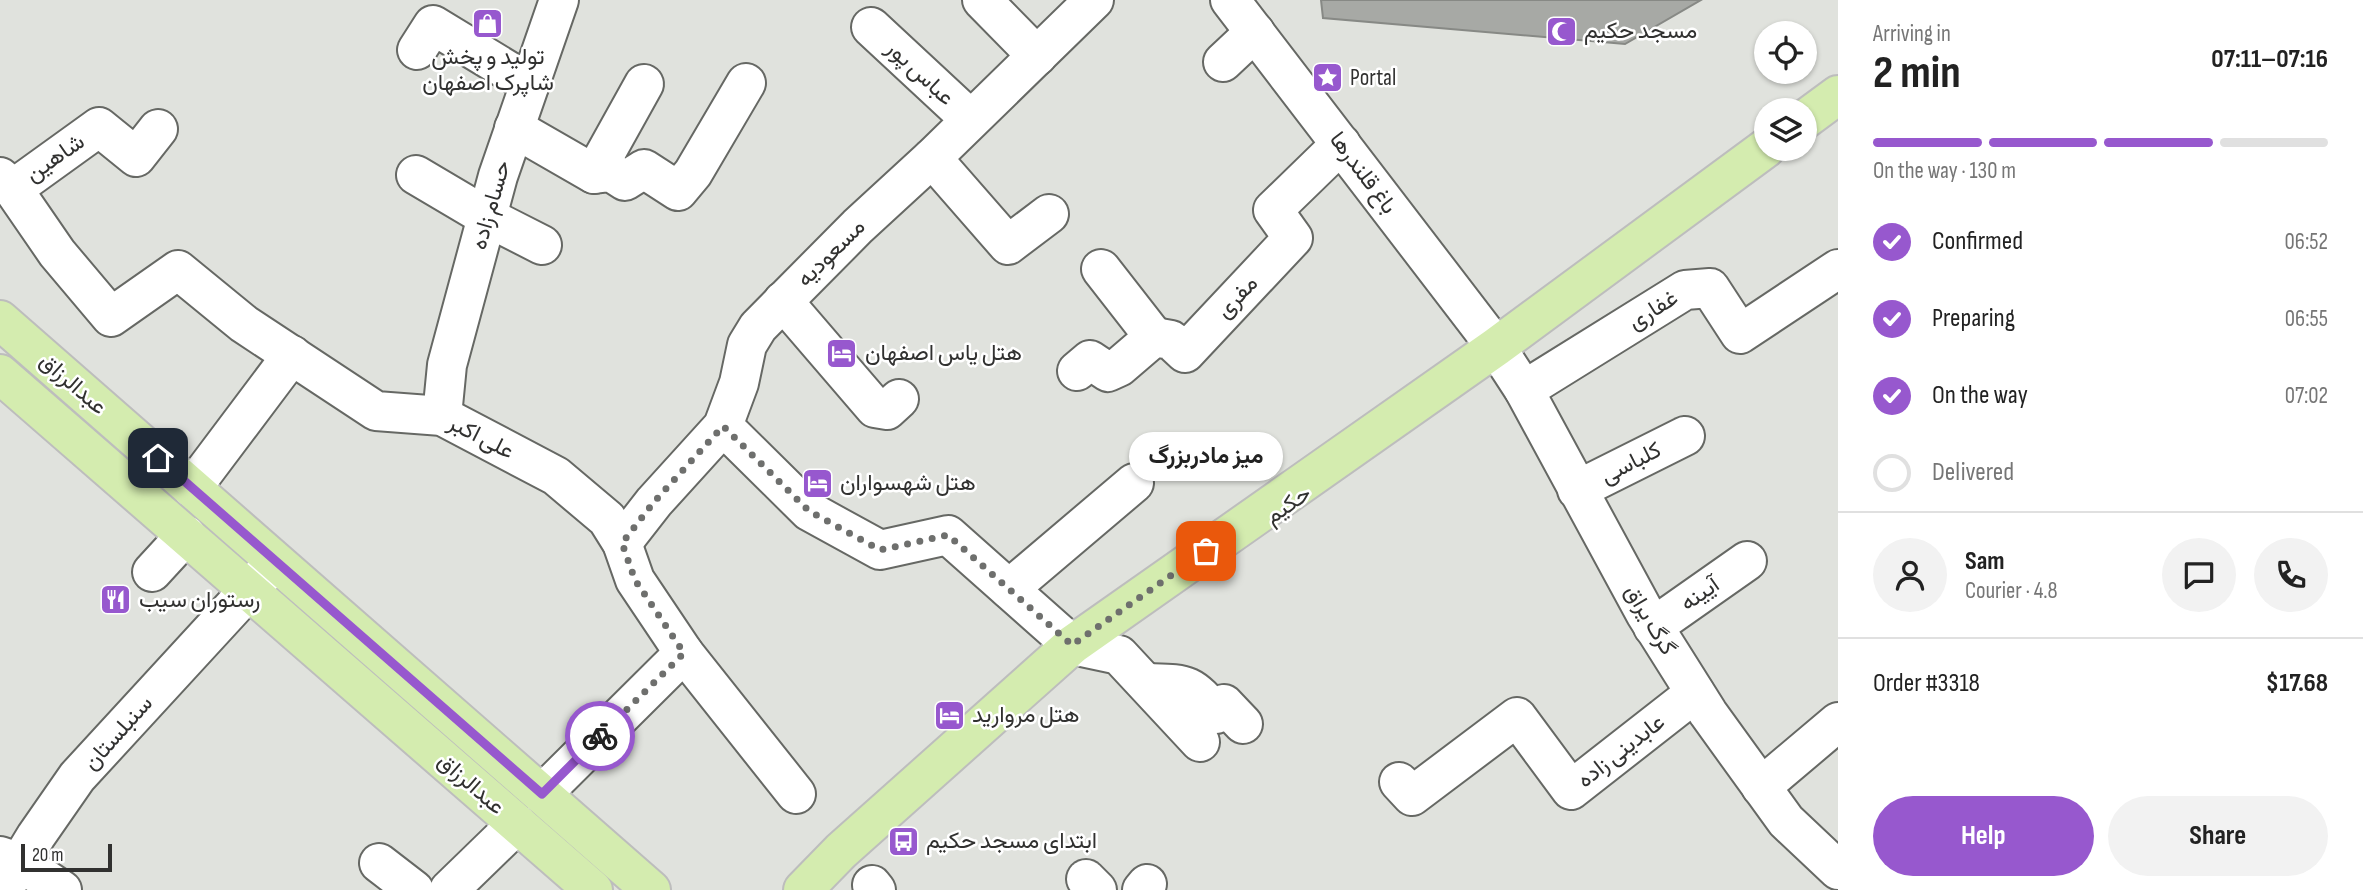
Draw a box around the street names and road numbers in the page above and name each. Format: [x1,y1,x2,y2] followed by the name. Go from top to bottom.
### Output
[879,34,960,112] street label: عباس پور
[1322,126,1403,220] street label: باغ قلندرها
[20,128,90,188] street label: شاهین
[465,157,517,253] street label: حسام زاده
[791,213,871,293] street label: مسعودیه
[1210,270,1264,324] street label: مفری
[1623,284,1683,336] street label: غفاری
[34,347,112,421] street label: عبدالرزاق
[442,408,519,465] street label: علی اکبر
[1596,436,1666,490] street label: کلباسی
[1259,479,1317,531] street label: حکیم
[1675,570,1726,617] street label: آیینه
[1618,580,1682,660] street label: گرگ یراق
[77,690,159,776] street label: سنبلستان
[1571,708,1671,794] street label: عابدینی زاده
[432,747,510,821] street label: عبدالرزاق

